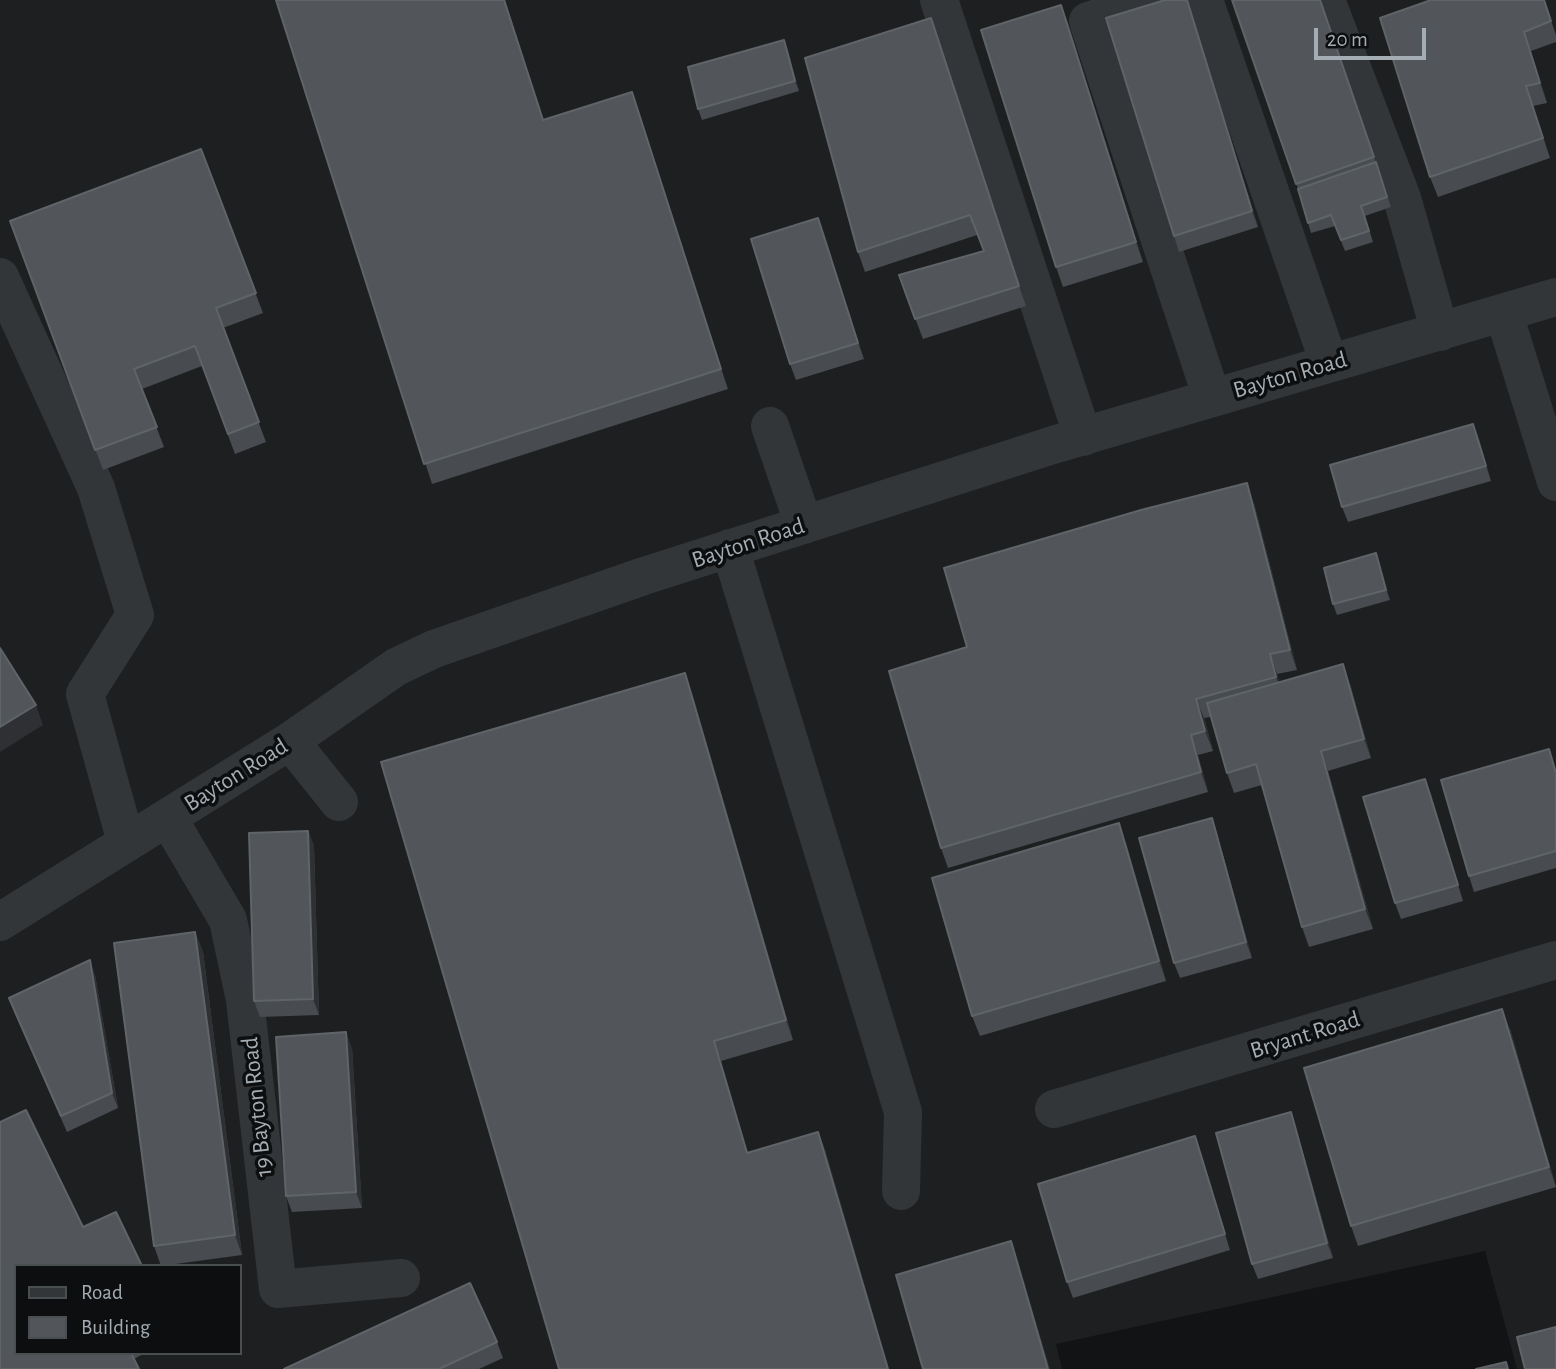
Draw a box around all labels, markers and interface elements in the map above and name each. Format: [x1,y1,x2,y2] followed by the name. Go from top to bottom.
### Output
[1318,14,1430,58] scale bar
[1327,29,1368,50] text: 20 m
[1230,345,1350,405] street label: Bayton Road
[688,511,808,575] street label: Bayton Road
[179,732,293,818] street label: Bayton Road
[1247,1005,1363,1065] street label: Bryant Road
[235,1036,279,1178] street label: 19 Bayton Road
[14,1264,242,1355] legend
[81,1282,123,1303] text: Road
[81,1317,150,1338] text: Building

